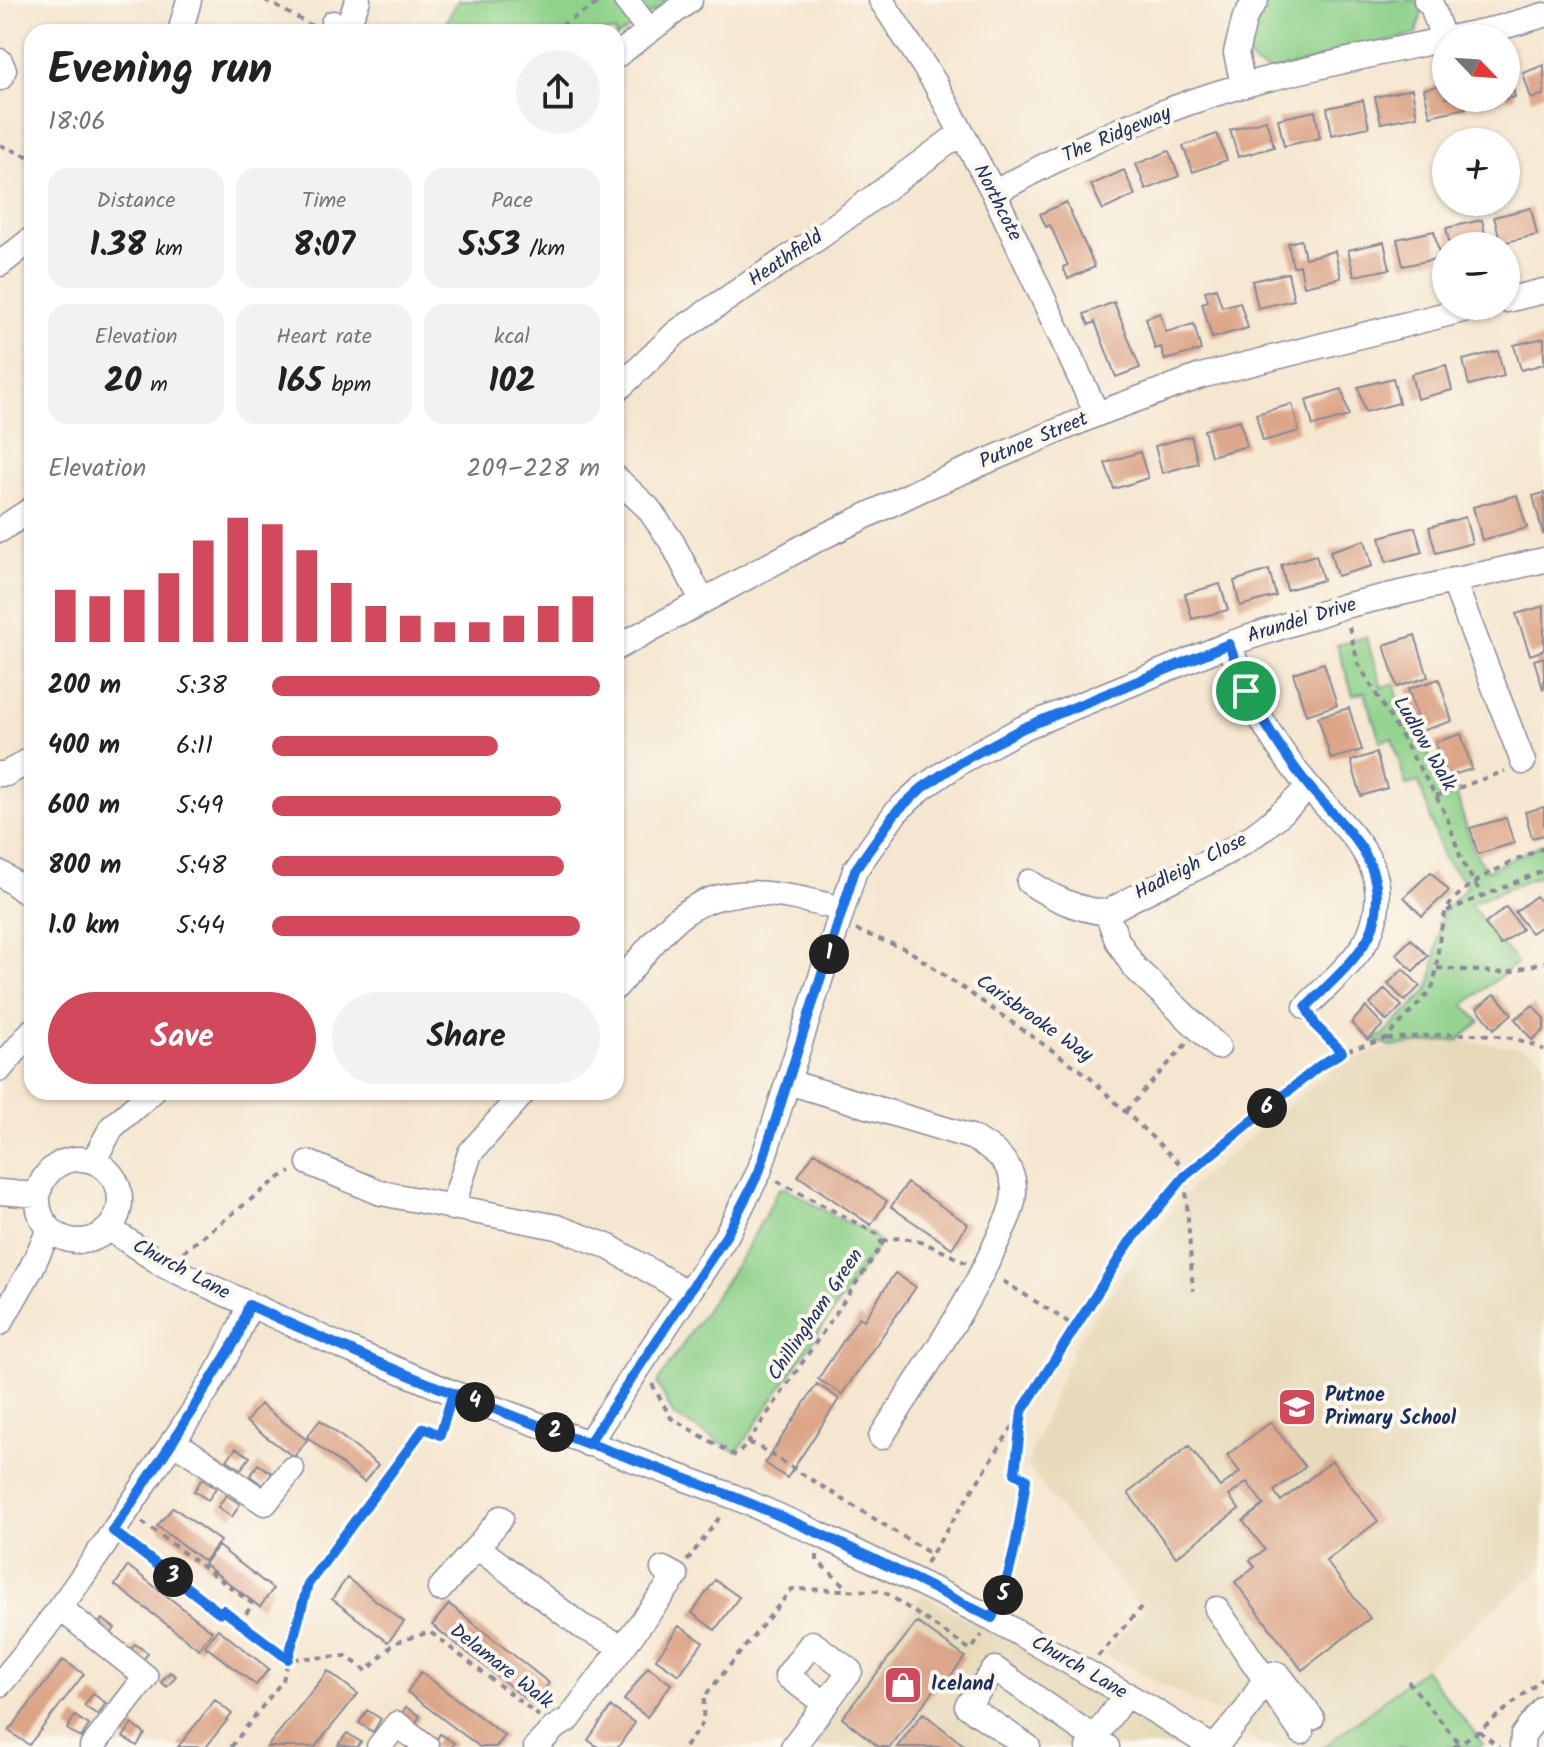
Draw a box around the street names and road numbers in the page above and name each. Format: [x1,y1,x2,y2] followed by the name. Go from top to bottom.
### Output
[1058,97,1177,172] street label: The Ridgeway
[964,159,1030,247] street label: Northcote
[742,221,831,296] street label: Heathfield
[975,404,1094,478] street label: Putnoe Street
[1243,589,1361,653] street label: Arundel Drive
[1384,690,1464,798] street label: Ludlow Walk
[1129,825,1253,909] street label: Hadleigh Close
[969,967,1100,1072] street label: Carisbrooke Way
[126,1231,236,1309] street label: Church Lane
[760,1242,872,1388] street label: Chillingham Green
[442,1616,560,1718] street label: Delamare Walk
[1025,1628,1133,1708] street label: Church Lane

